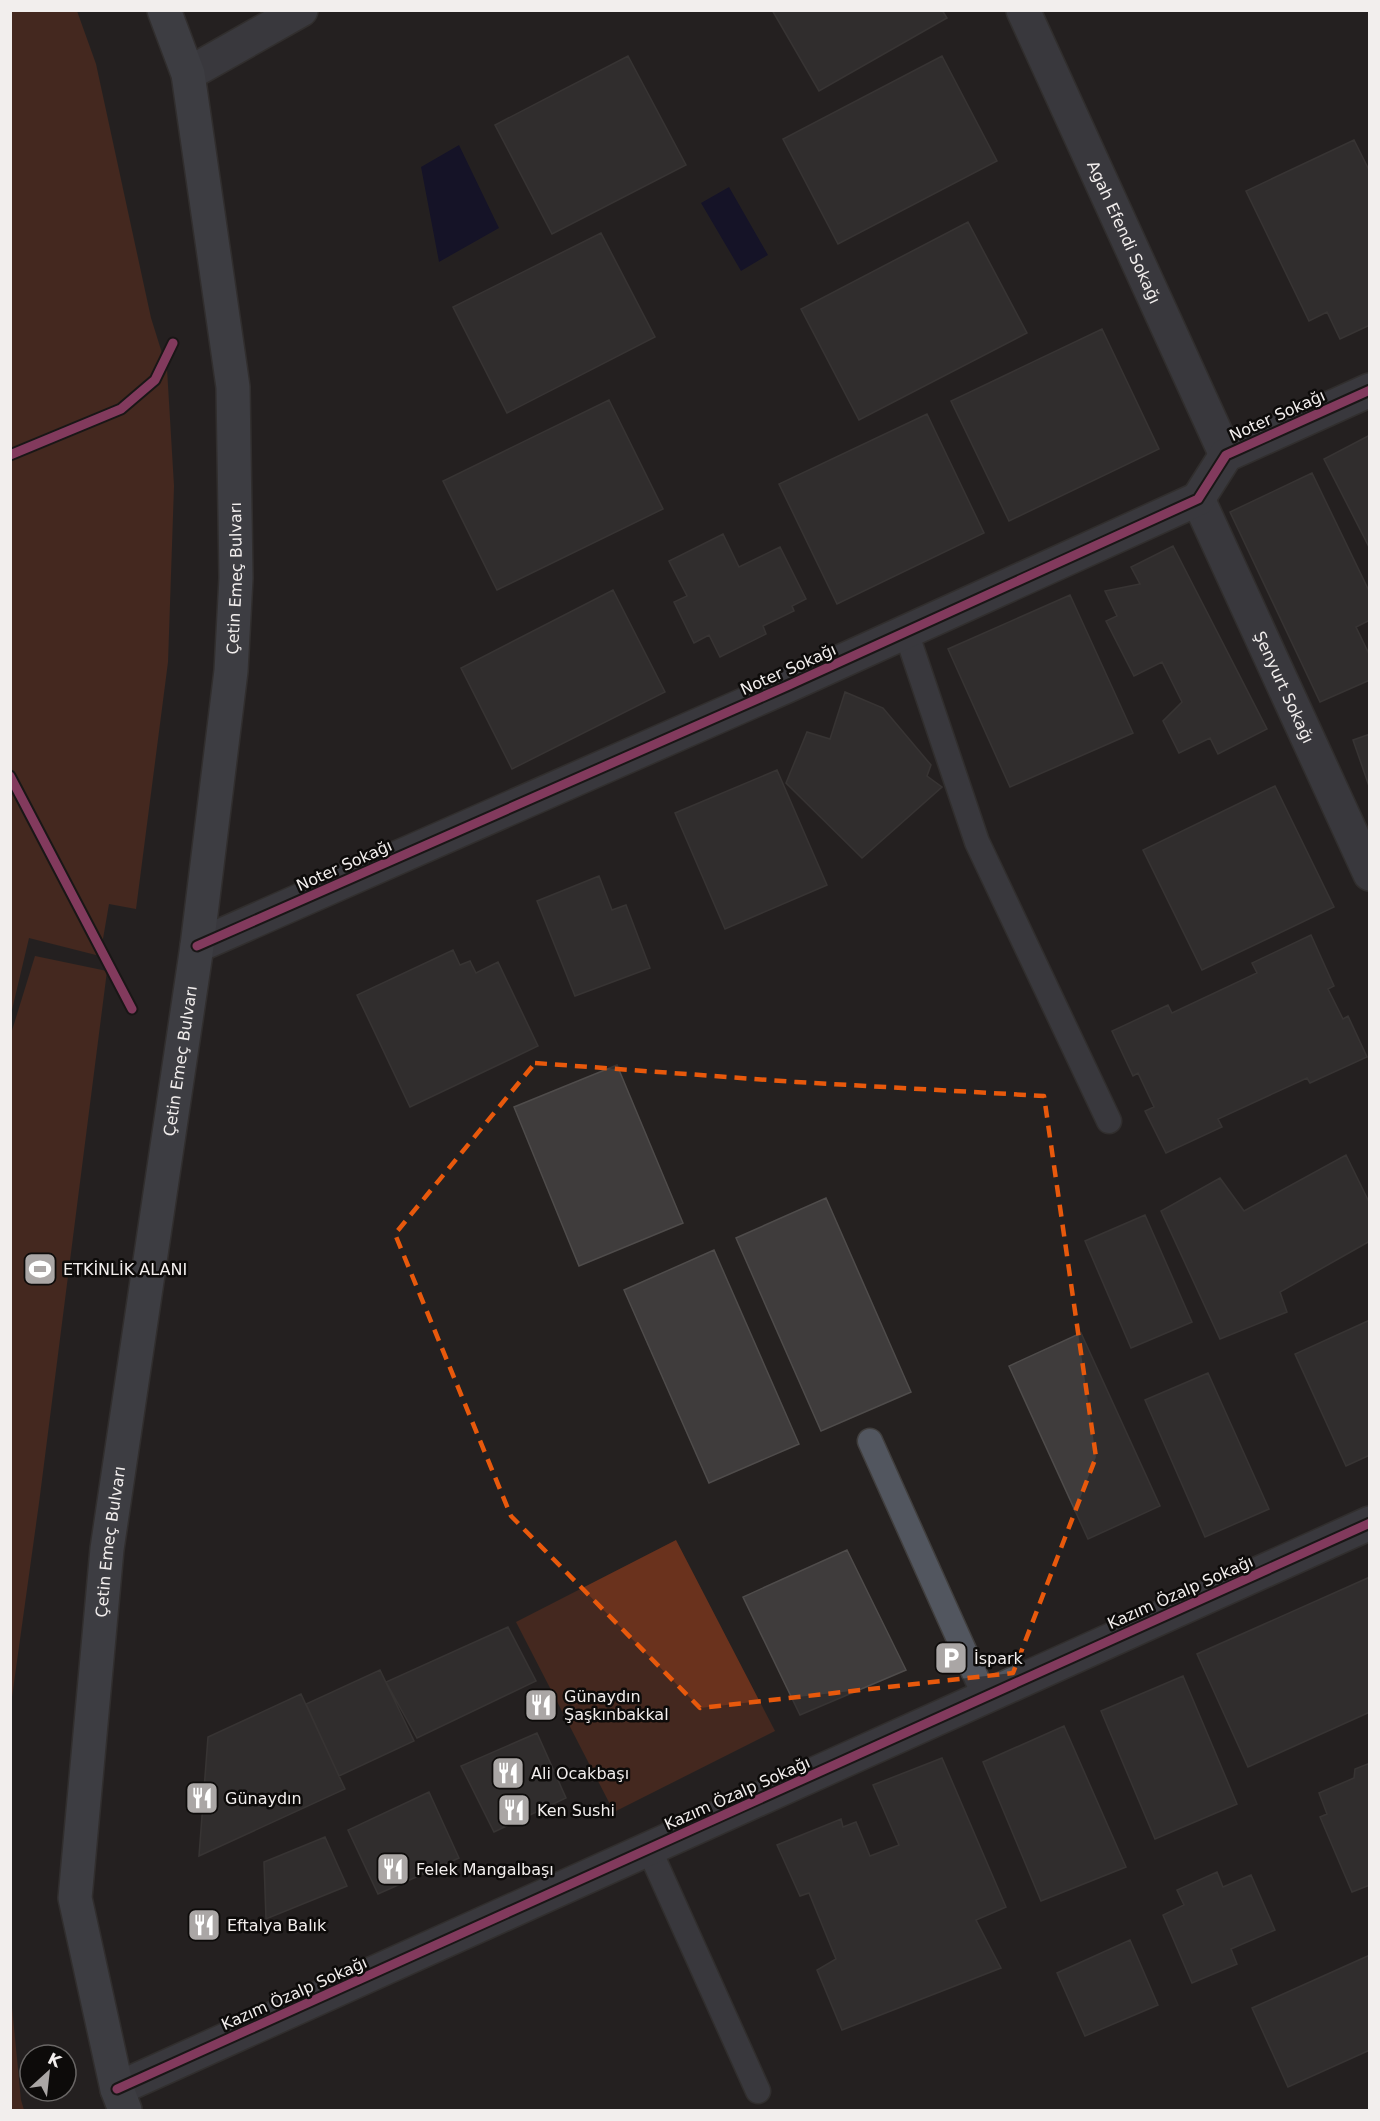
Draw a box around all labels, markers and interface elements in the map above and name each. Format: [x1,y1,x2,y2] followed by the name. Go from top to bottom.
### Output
[1083,158,1165,307] street label: Agah Efendi Sokağı
[1226,386,1328,445] street label: Noter Sokağı
[223,502,246,655] street label: Çetin Emeç Bulvarı
[1250,628,1318,746] street label: Şenyurt Sokağı
[737,640,839,699] street label: Noter Sokağı
[293,836,395,895] street label: Noter Sokağı
[160,984,201,1138] street label: Çetin Emeç Bulvarı
[22,1251,58,1287] sports icon: ETKİNLİK ALANI
[63,1260,187,1279] place label: ETKİNLİK ALANI
[92,1465,129,1618] street label: Çetin Emeç Bulvarı
[1104,1552,1256,1633] street label: Kazım Özalp Sokağı
[933,1640,969,1676] parking icon: İspark
[974,1649,1024,1668] place label: İspark
[523,1687,559,1723] restaurant icon: Günaydın Şaşkınbakkal
[564,1687,669,1724] place label: Günaydın Şaşkınbakkal
[661,1753,813,1834] street label: Kazım Özalp Sokağı
[490,1755,526,1791] restaurant icon: Ali Ocakbaşı
[531,1764,629,1783] place label: Ali Ocakbaşı
[184,1780,220,1816] restaurant icon: Günaydın
[225,1789,302,1808] place label: Günaydın
[496,1792,532,1828] restaurant icon: Ken Sushi
[537,1801,615,1820] place label: Ken Sushi
[375,1851,411,1887] restaurant icon: Felek Mangalbaşı
[416,1860,554,1879] place label: Felek Mangalbaşı
[186,1907,222,1943] restaurant icon: Eftalya Balık
[227,1916,327,1935] place label: Eftalya Balık
[218,1953,370,2034] street label: Kazım Özalp Sokağı
[18,2043,78,2103] north arrow
[45,2049,65,2072] text: K

